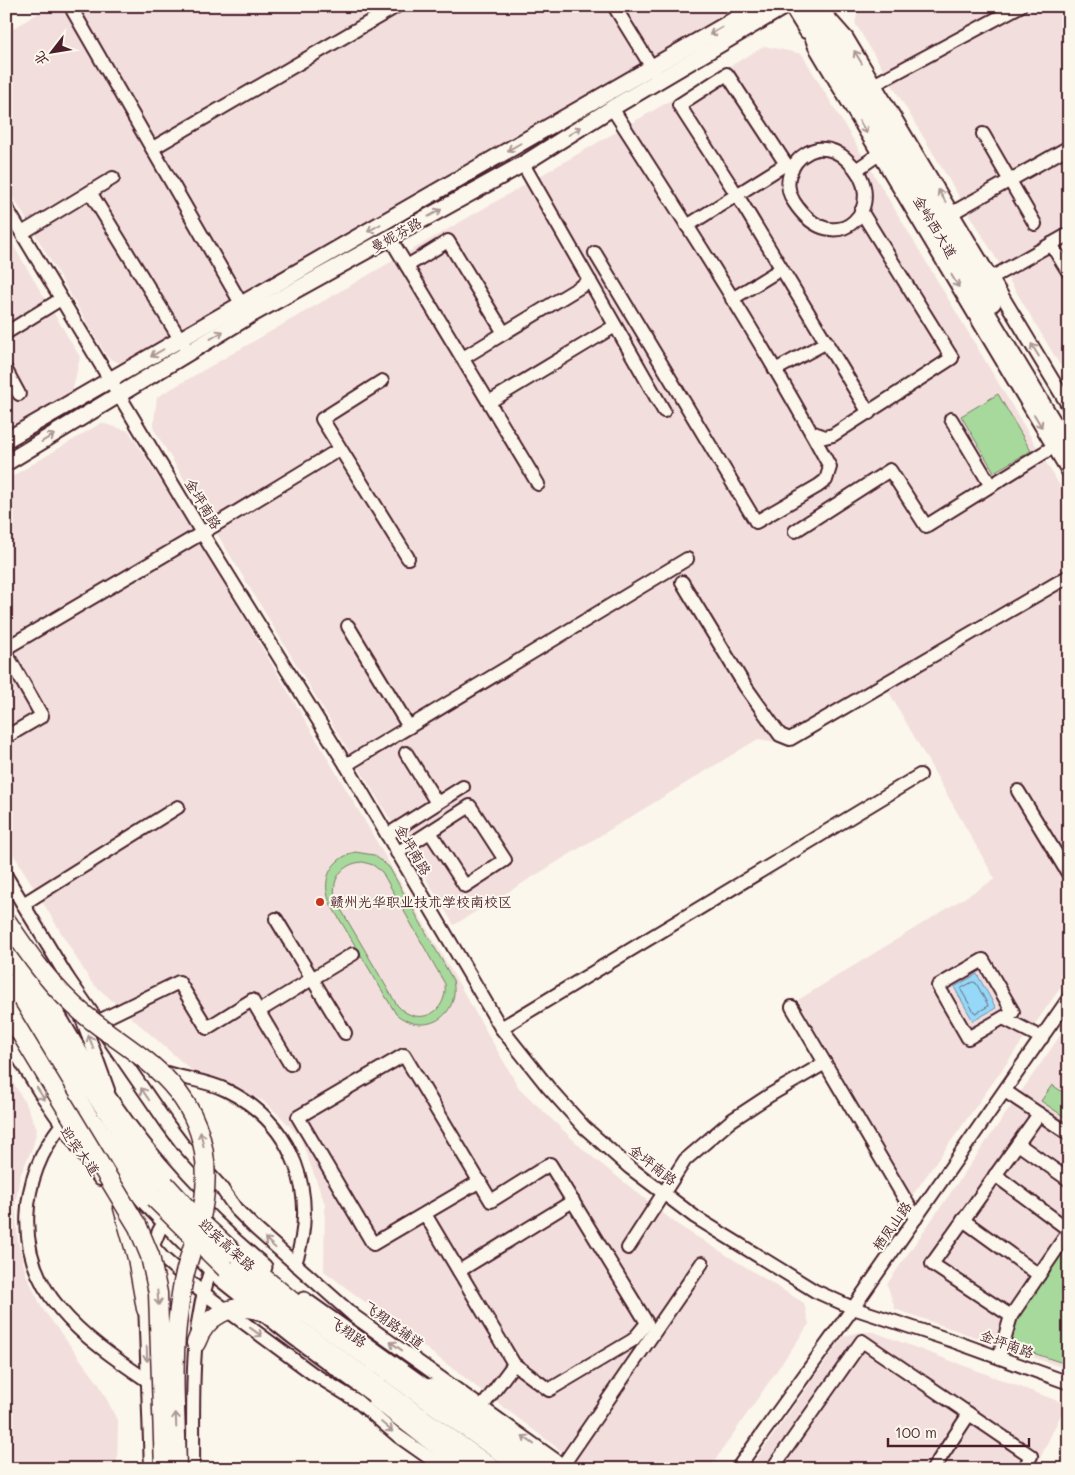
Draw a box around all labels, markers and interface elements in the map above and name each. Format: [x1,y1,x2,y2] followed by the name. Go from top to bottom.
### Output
[709,26,723,36] one-way arrow
[28,28,78,78] north arrow
[29,48,52,70] text: 北
[853,50,863,64] one-way arrow
[858,119,868,133] one-way arrow
[568,126,582,136] one-way arrow
[508,142,522,152] one-way arrow
[936,189,946,203] one-way arrow
[909,192,962,262] street label: 金岭西大道
[427,208,442,218] one-way arrow
[367,213,425,256] street label: 曼妮芬路
[367,223,381,233] one-way arrow
[950,274,960,288] one-way arrow
[209,330,223,340] one-way arrow
[1029,344,1039,358] one-way arrow
[150,348,165,358] one-way arrow
[1033,414,1043,428] one-way arrow
[40,432,54,442] one-way arrow
[181,475,226,533] street label: 金坪南路
[391,821,436,879] street label: 金坪南路
[330,892,512,911] place label: 赣州光华职业技术学校南校区
[314,896,326,908] marker: 赣州光华职业技术学校南校区
[86,1035,95,1050] one-way arrow
[36,1086,46,1100] one-way arrow
[140,1087,150,1101] one-way arrow
[57,1122,104,1179] street label: 迎宾大道
[196,1131,206,1147] one-way arrow
[625,1140,681,1189] street label: 金坪南路
[868,1197,915,1254] street label: 栖凤山路
[195,1214,260,1275] street label: 迎宾高架路
[264,1237,277,1249] one-way arrow
[153,1289,163,1305] one-way arrow
[360,1296,428,1353] street label: 飞翔路辅道
[326,1312,371,1351] street label: 飞翔路
[978,1325,1037,1362] street label: 金坪南路
[248,1327,262,1337] one-way arrow
[389,1341,403,1351] one-way arrow
[142,1345,152,1361] one-way arrow
[171,1412,180,1428] one-way arrow
[888,1415,1029,1447] scale bar
[380,1421,393,1432] one-way arrow
[895,1422,937,1442] text: 100 m
[521,1435,535,1445] one-way arrow

